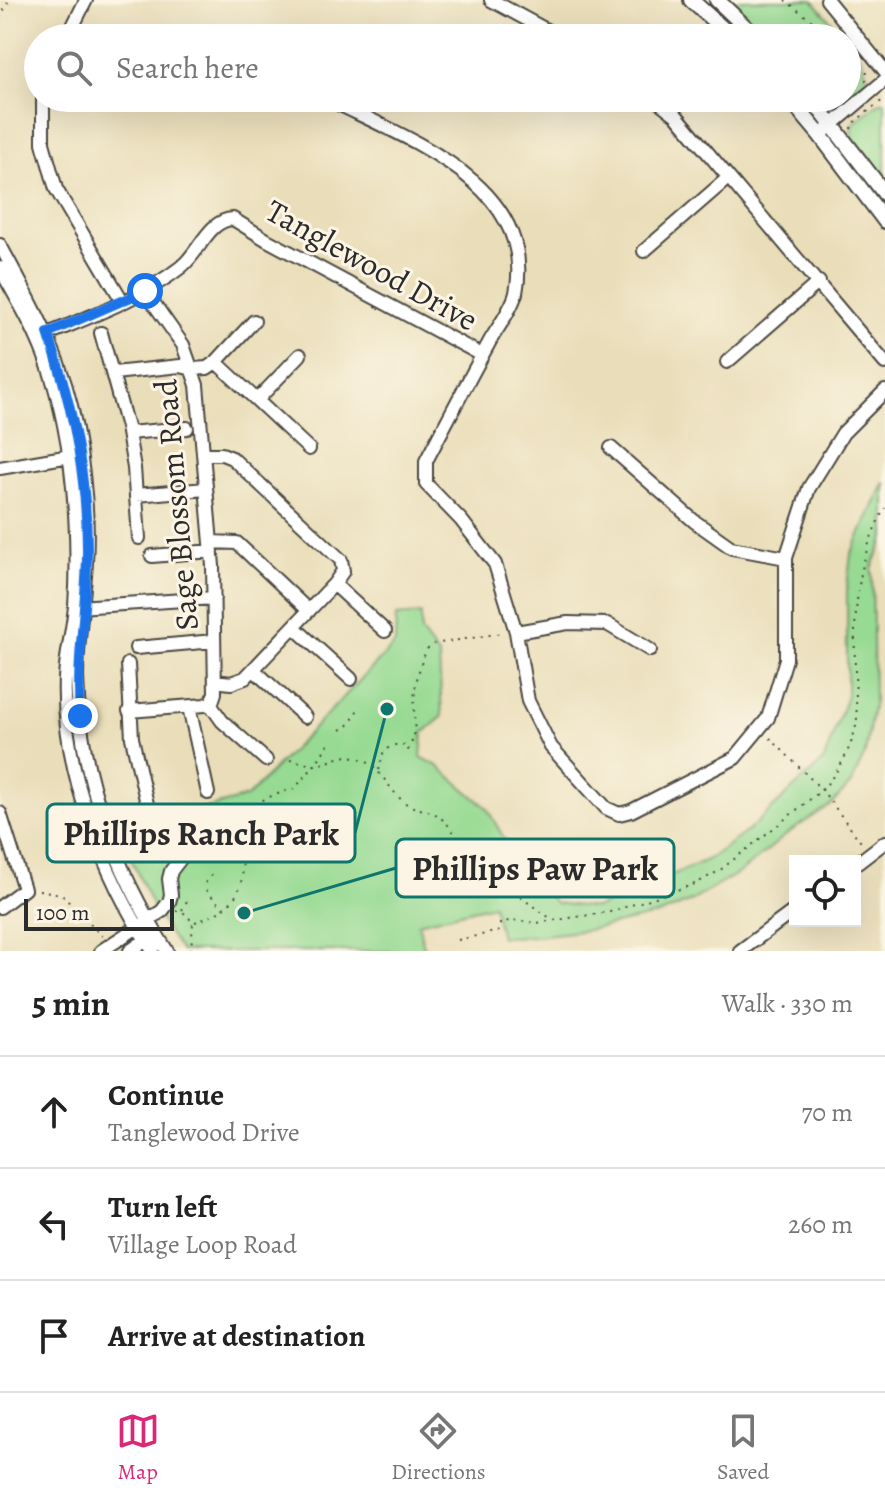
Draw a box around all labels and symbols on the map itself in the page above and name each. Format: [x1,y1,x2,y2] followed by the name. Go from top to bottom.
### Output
[258,189,486,341] street label: Tanglewood Drive
[127,273,163,309] route start
[143,377,209,632] street label: Sage Blossom Road
[62,698,98,734] route end
[47,804,355,862] callout: Phillips Ranch Park
[63,810,340,857] text: Phillips Ranch Park
[396,839,674,897] callout: Phillips Paw Park
[412,845,659,892] text: Phillips Paw Park
[24,895,174,931] scale bar

